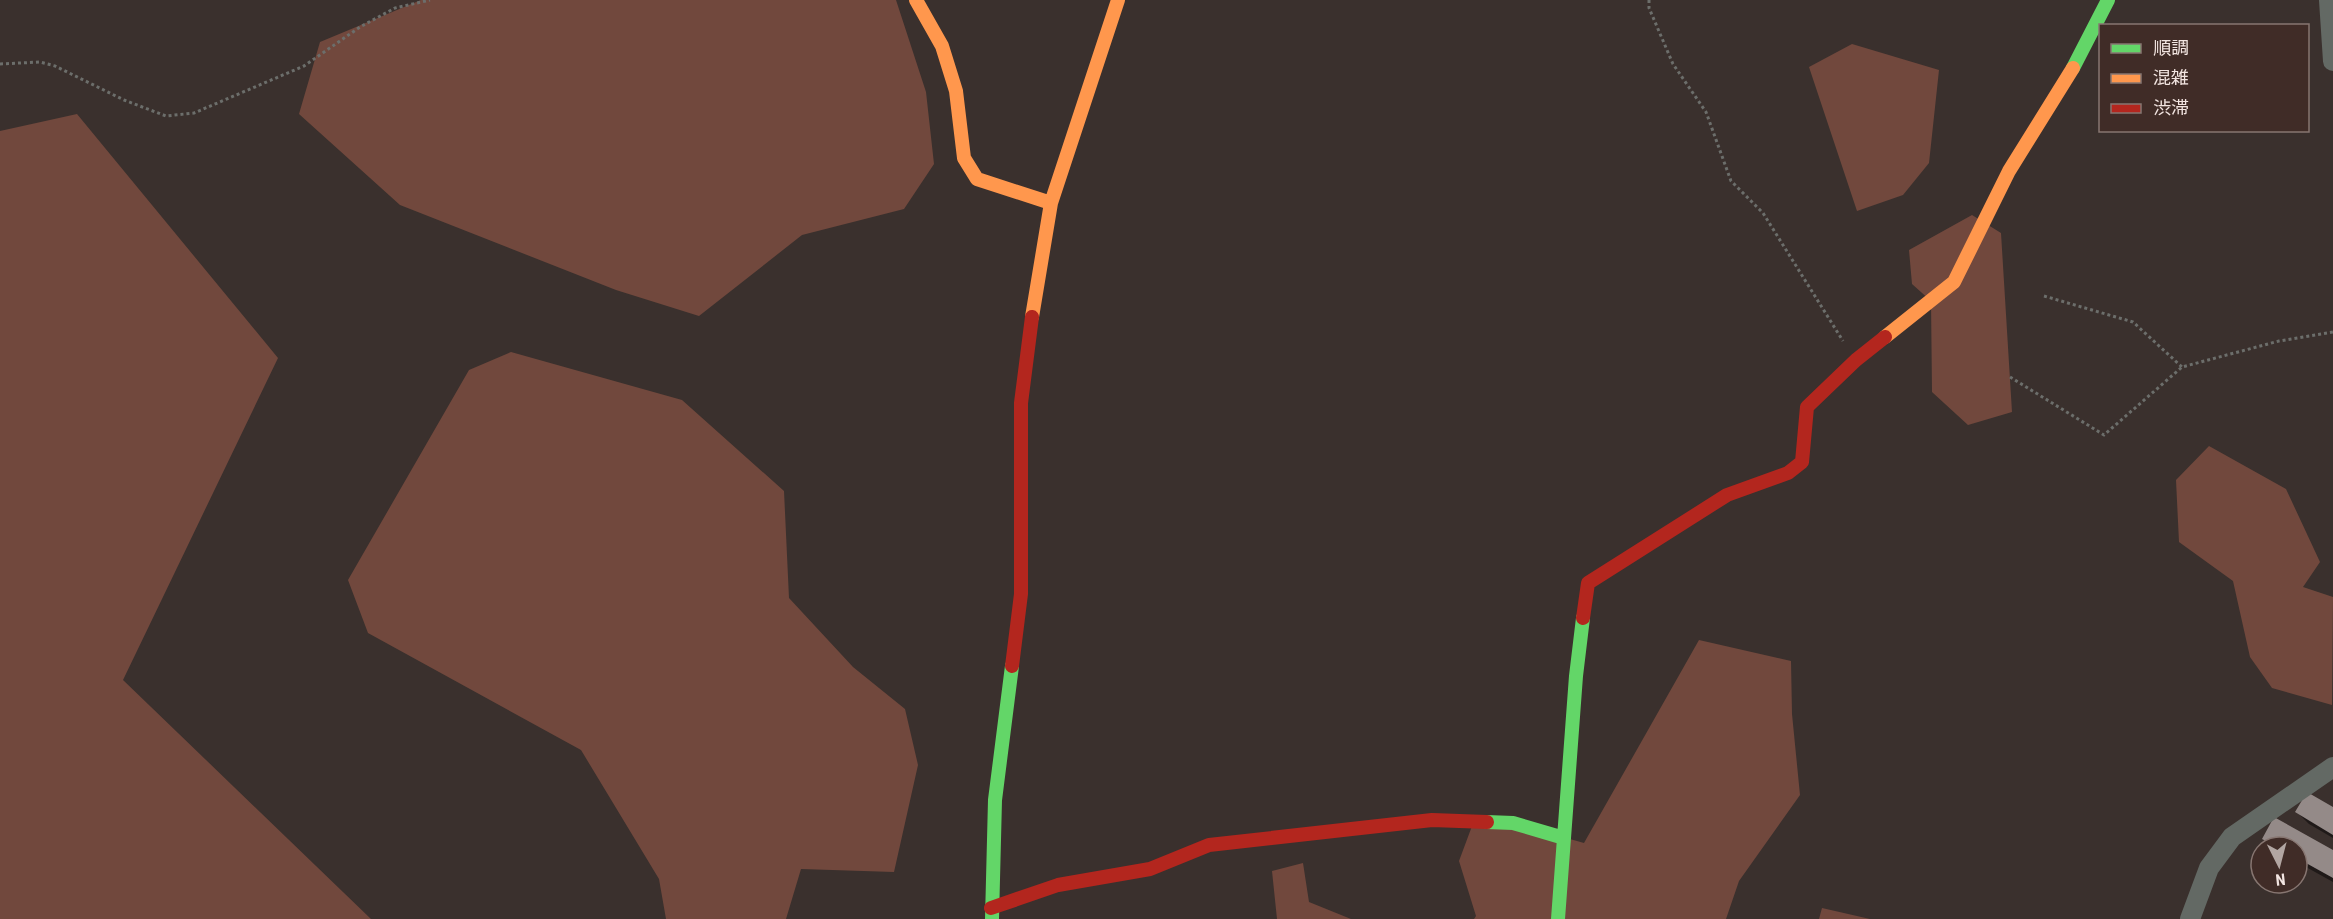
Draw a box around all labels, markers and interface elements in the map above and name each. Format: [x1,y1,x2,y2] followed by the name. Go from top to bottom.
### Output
[2099,24,2309,132] legend
[2153,37,2189,58] text: 順調
[2153,67,2189,88] text: 混雑
[2153,97,2189,118] text: 渋滞
[2249,835,2309,895] north arrow
[2275,869,2286,889] text: N

